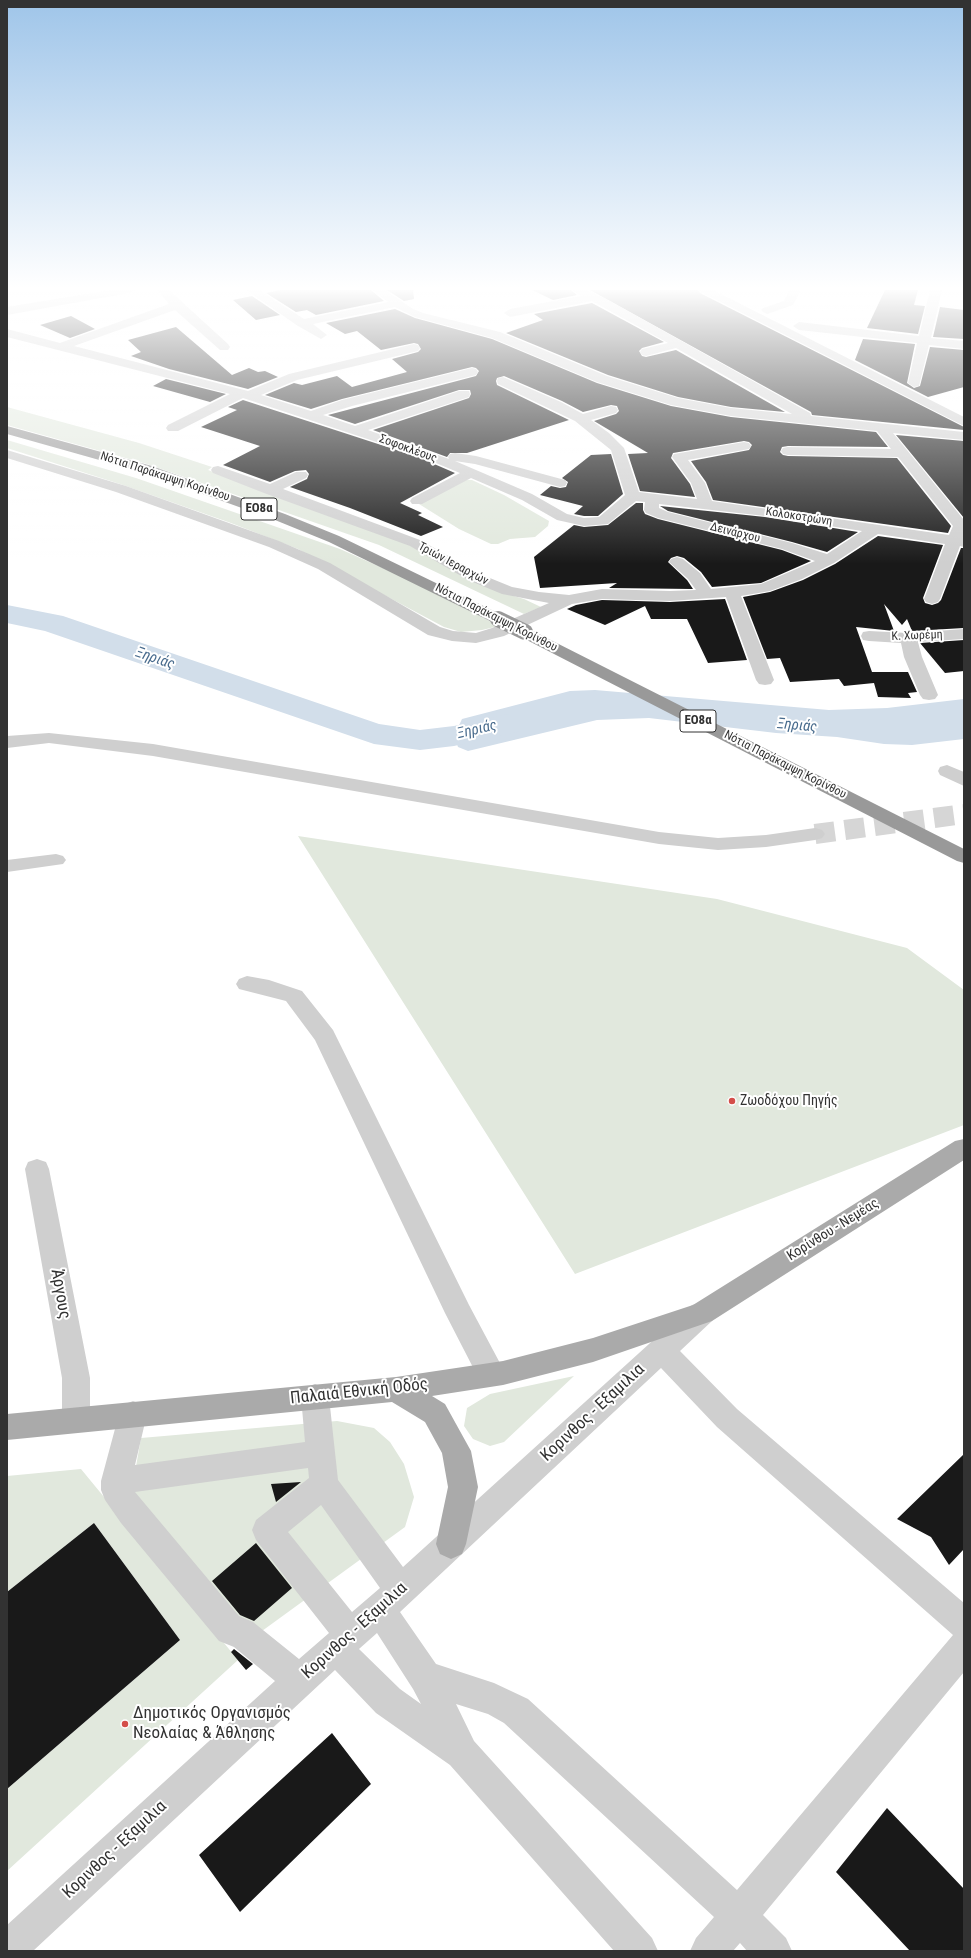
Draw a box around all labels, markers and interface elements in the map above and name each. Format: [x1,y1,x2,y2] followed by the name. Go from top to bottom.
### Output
[377,432,439,466] street label: Σοφοκλέους
[98,449,232,505] street label: Νότια Παράκαμψη Κορίνθου
[241,498,277,520] road number: ΕΟ8α
[765,505,833,529] street label: Κολοκοτρώνη
[708,520,762,546] street label: Δεινάρχου
[415,539,491,589] street label: Τριών Ιεραρχών
[433,581,559,655] street label: Νότια Παράκαμψη Κορίνθου
[891,628,943,644] street label: Κ. Χωρέμη
[133,644,177,674] water label: Ξηριάς
[680,710,716,732] road number: ΕΟ8α
[776,715,818,737] water label: Ξηριάς
[455,717,499,743] water label: Ξηριάς
[722,728,848,802] street label: Νότια Παράκαμψη Κορίνθου
[740,1093,838,1109] place label: Ζωοδόχου Πηγής
[727,1096,737,1106] marker: Ζωοδόχου Πηγής
[784,1195,882,1265] street label: Κορίνθου - Νεμέας
[46,1267,74,1321] street label: Άργους
[537,1360,649,1466] street label: Κορινθος - Εξαμιλια
[289,1375,429,1409] street label: Παλαιά Εθνική Οδός
[298,1578,412,1684] street label: Κορινθος - Εξαμιλια
[133,1704,291,1744] place label: Δημοτικός Οργανισμός Νεολαίας & Άθλησης
[120,1719,130,1729] marker: Δημοτικός Οργανισμός Νεολαίας & Άθλησης
[59,1797,171,1903] street label: Κορινθος - Εξαμιλια

